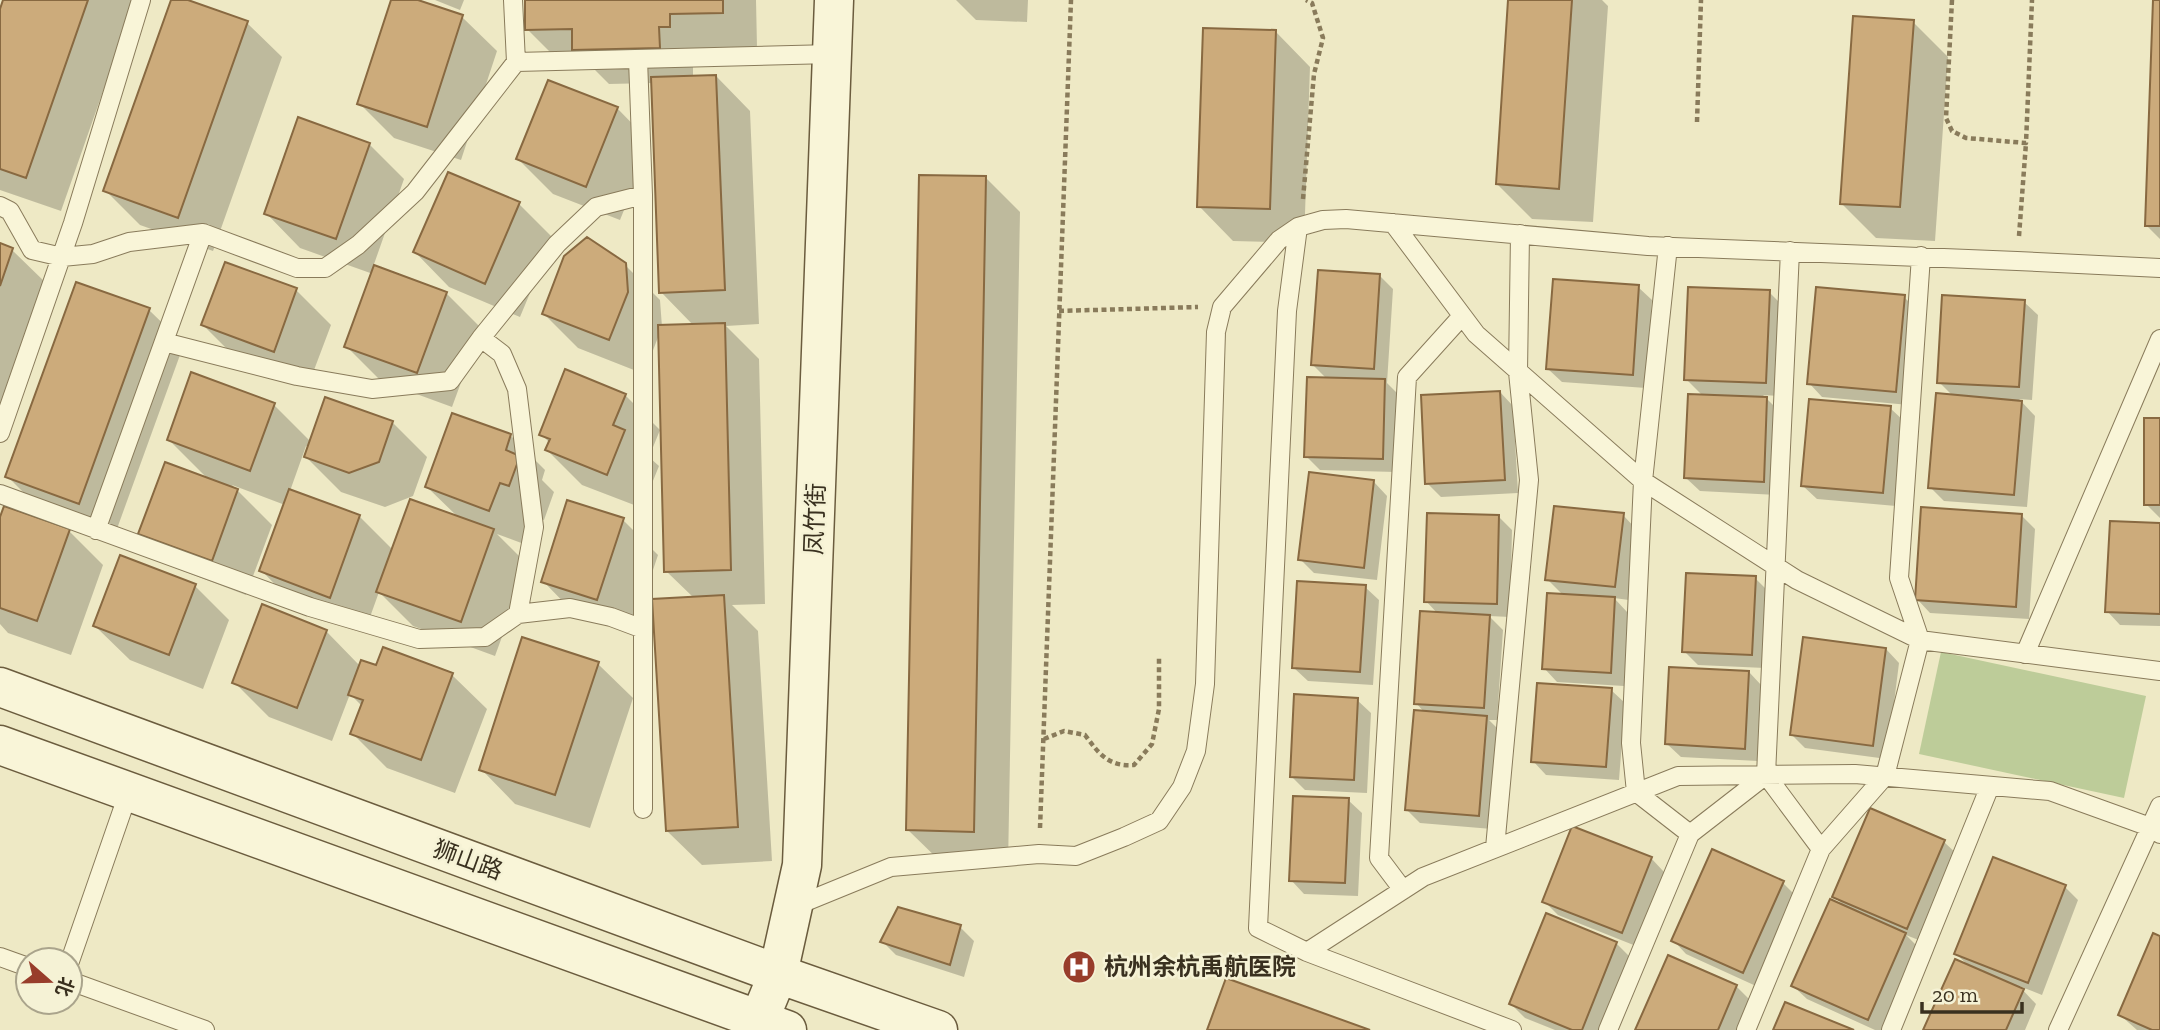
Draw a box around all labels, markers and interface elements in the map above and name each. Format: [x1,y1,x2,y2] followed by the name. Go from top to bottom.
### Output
[799,482,830,555] street label: 凤竹街
[429,834,507,885] street label: 狮山路
[14,946,84,1016] north arrow
[1060,948,1098,986] hospital icon: 杭州余杭禹航医院
[1104,952,1296,981] place label: 杭州余杭禹航医院
[1922,970,2022,1014] scale bar
[50,974,79,1000] text: 北
[1932,982,1978,1007] text: 20 m

